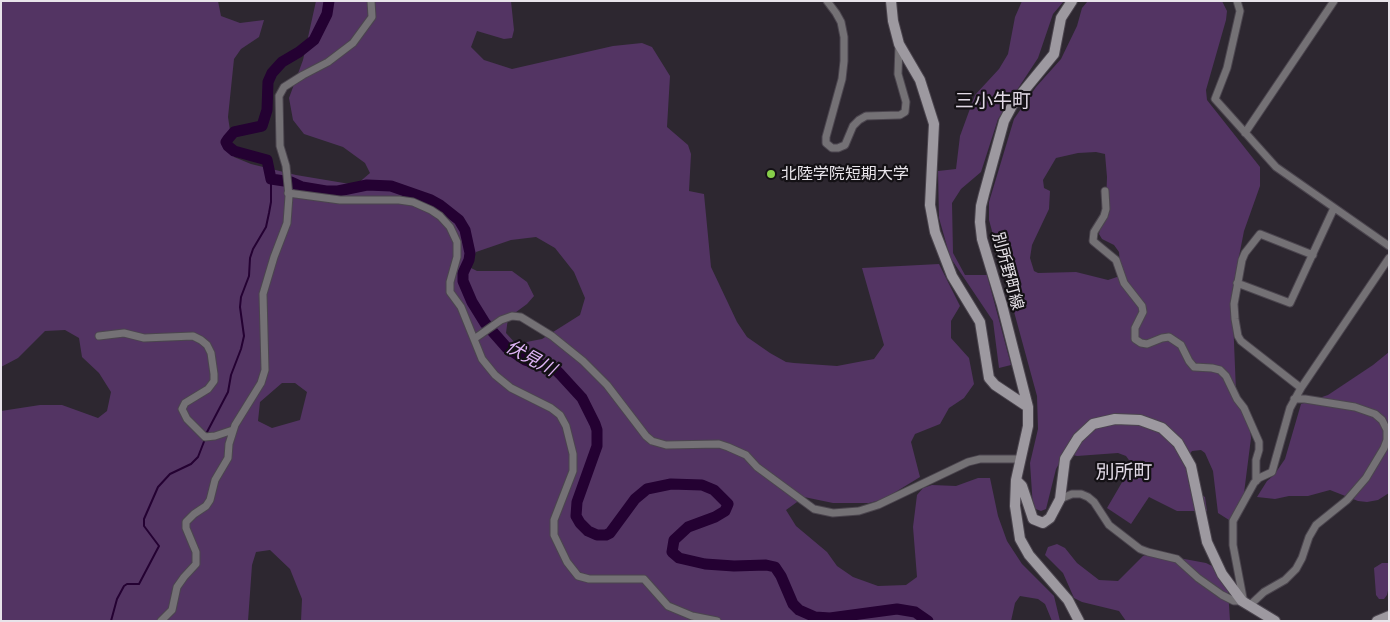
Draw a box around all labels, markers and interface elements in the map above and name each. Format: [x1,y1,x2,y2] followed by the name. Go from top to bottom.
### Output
[955,90,1031,112] district label: 三小牛町
[781,164,909,184] place label: 北陸学院短期大学
[765,168,777,180] marker: 北陸学院短期大学
[988,230,1028,312] street label: 別所野町線
[502,335,560,381] water label: 伏見川
[1096,461,1152,483] district label: 別所町

